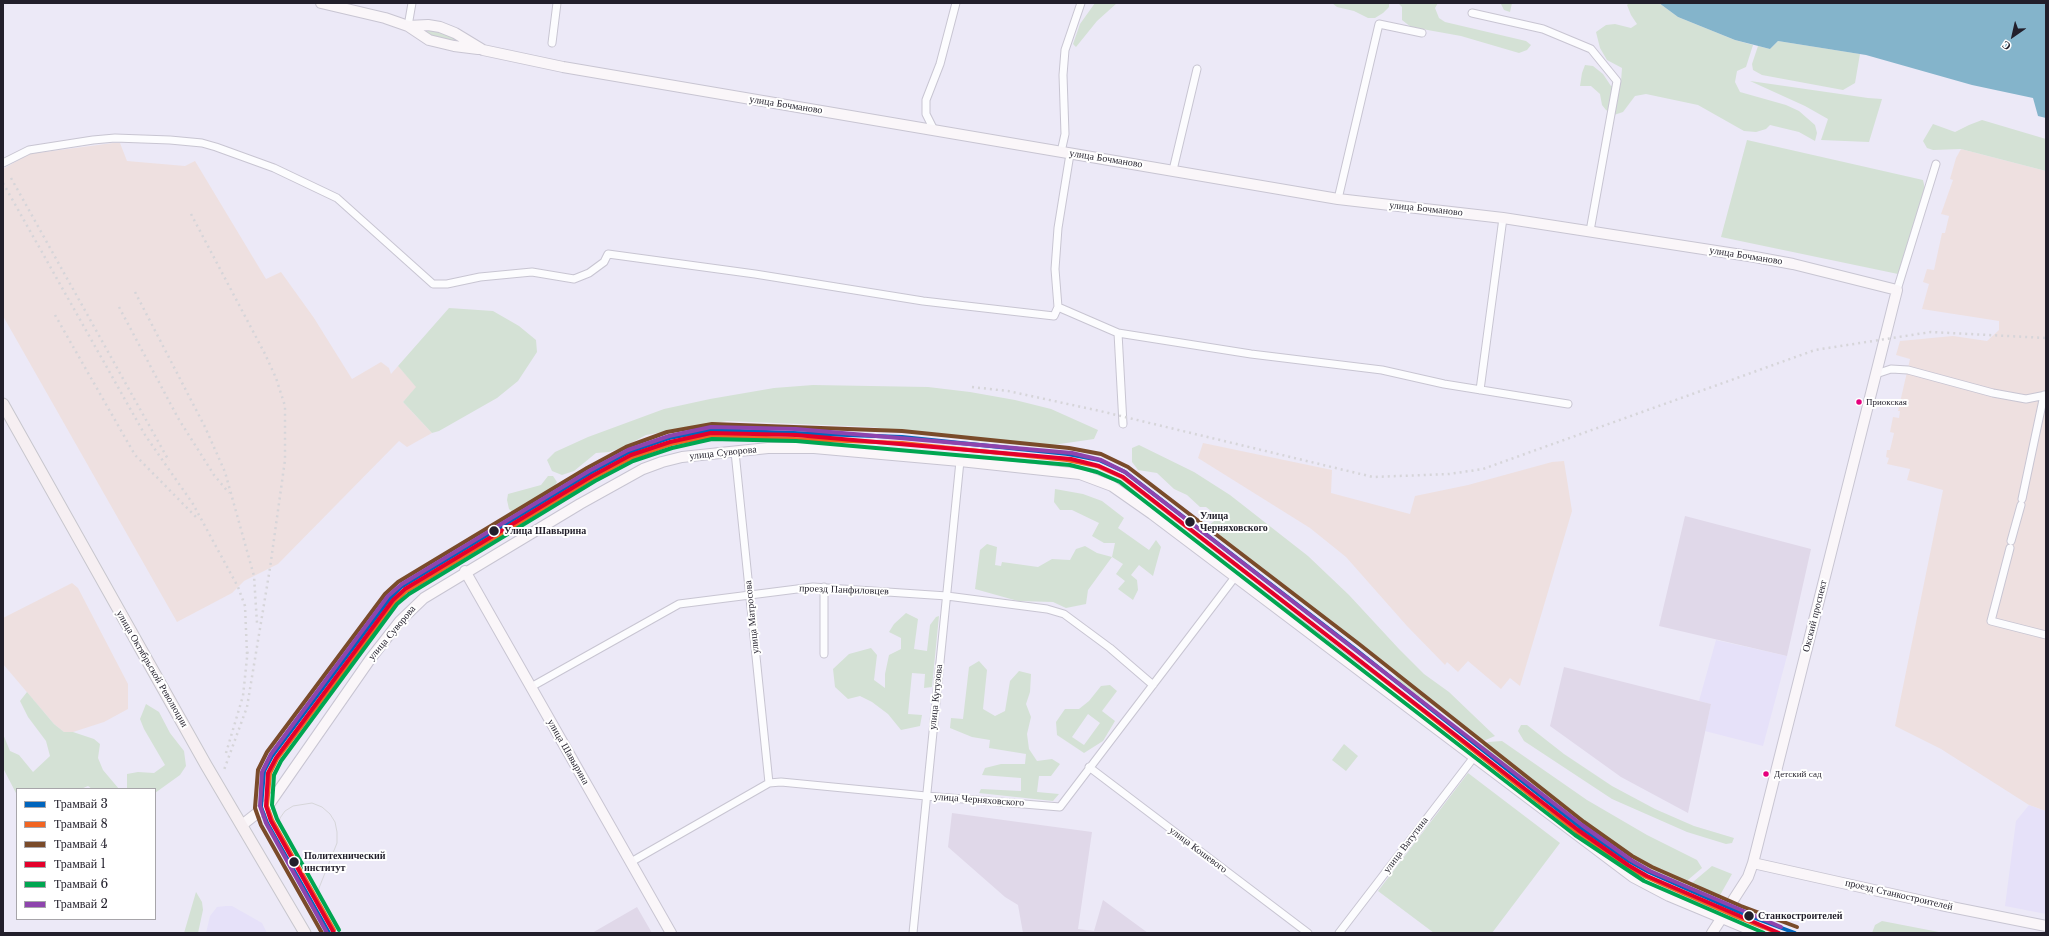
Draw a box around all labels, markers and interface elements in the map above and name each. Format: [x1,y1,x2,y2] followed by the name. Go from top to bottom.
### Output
[1993,16,2033,56] north arrow
[1999,38,2014,54] text: С
[749,93,823,117] street label: улица Бочманово
[1069,147,1143,171] street label: улица Бочманово
[1389,199,1463,219] street label: улица Бочманово
[1709,244,1783,268] street label: улица Бочманово
[1854,397,1864,407] marker: Приокская
[1866,397,1907,407] place label: Приокская
[689,443,757,463] street label: улица Суворова
[1200,510,1268,534] place label: Улица Черняховского
[1183,515,1197,529] marker: Улица Черняховского
[487,524,501,538] marker: Улица Шавырина
[504,525,586,537] place label: Улица Шавырина
[1800,579,1830,653] street label: Окский проспект
[742,580,762,654] street label: улица Матросова
[799,582,889,598] street label: проезд Панфиловцев
[366,603,418,663] street label: улица Суворова
[114,608,190,730] street label: улица Октябрьской Революции
[927,664,945,730] street label: улица Кутузова
[544,717,592,787] street label: улица Шавырина
[1761,769,1771,779] marker: Детский сад
[1774,769,1822,779] place label: Детский сад
[16,788,156,920] legend
[934,791,1024,809] street label: улица Черняховского
[54,796,108,811] text: Трамвай 3
[1381,815,1431,875] street label: улица Ватутина
[54,816,108,831] text: Трамвай 8
[1167,824,1229,876] street label: улица Кошевого
[54,836,108,851] text: Трамвай 4
[304,850,386,874] place label: Политехнический институт
[287,855,301,869] marker: Политехнический институт
[54,856,106,871] text: Трамвай 1
[54,876,108,891] text: Трамвай 6
[1844,877,1954,913] street label: проезд Станкостроителей
[54,896,108,911] text: Трамвай 2
[1742,909,1756,923] marker: Станкостроителей
[1758,910,1842,922] place label: Станкостроителей

